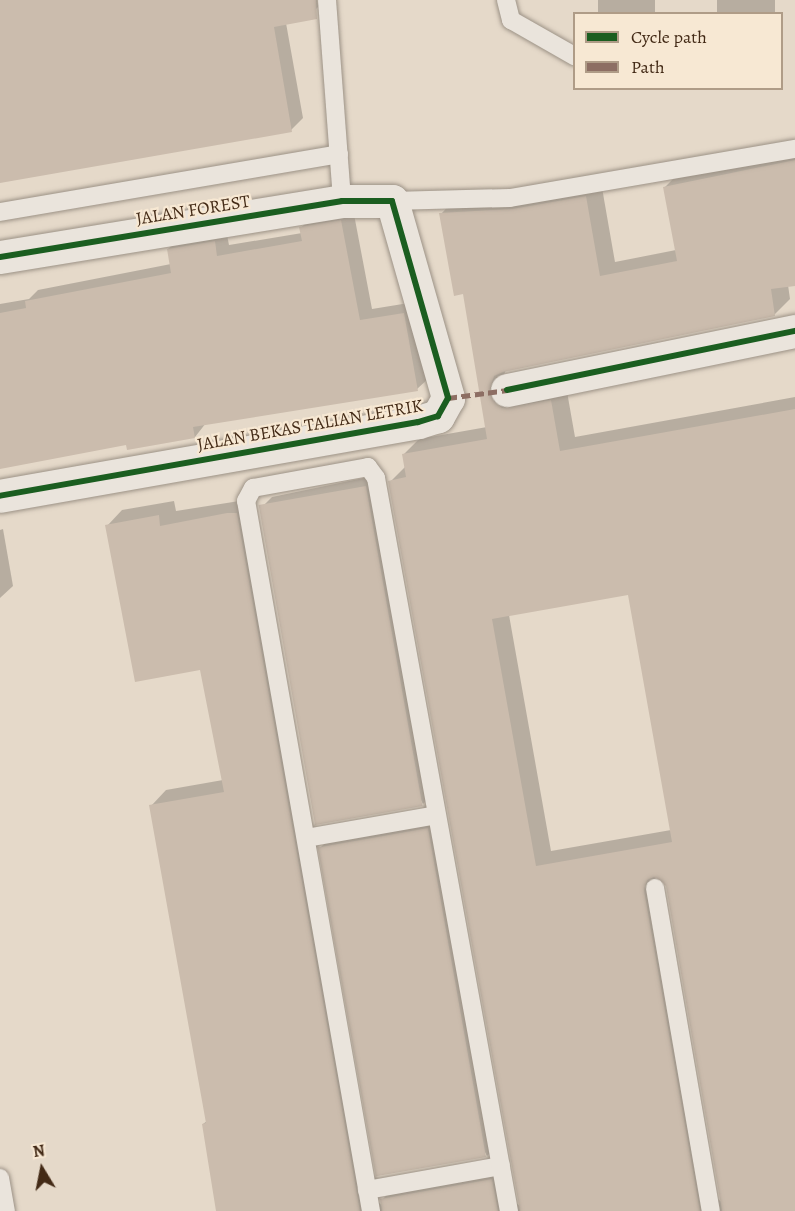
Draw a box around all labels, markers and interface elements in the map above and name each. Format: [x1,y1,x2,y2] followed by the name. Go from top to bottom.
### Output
[573,12,783,90] legend
[631,25,707,49] text: Cycle path
[631,55,665,79] text: Path
[134,190,252,230] street label: JALAN FOREST
[195,394,425,456] street label: JALAN BEKAS TALIAN LETRIK
[12,1139,72,1199] north arrow
[31,1139,47,1163] text: N

